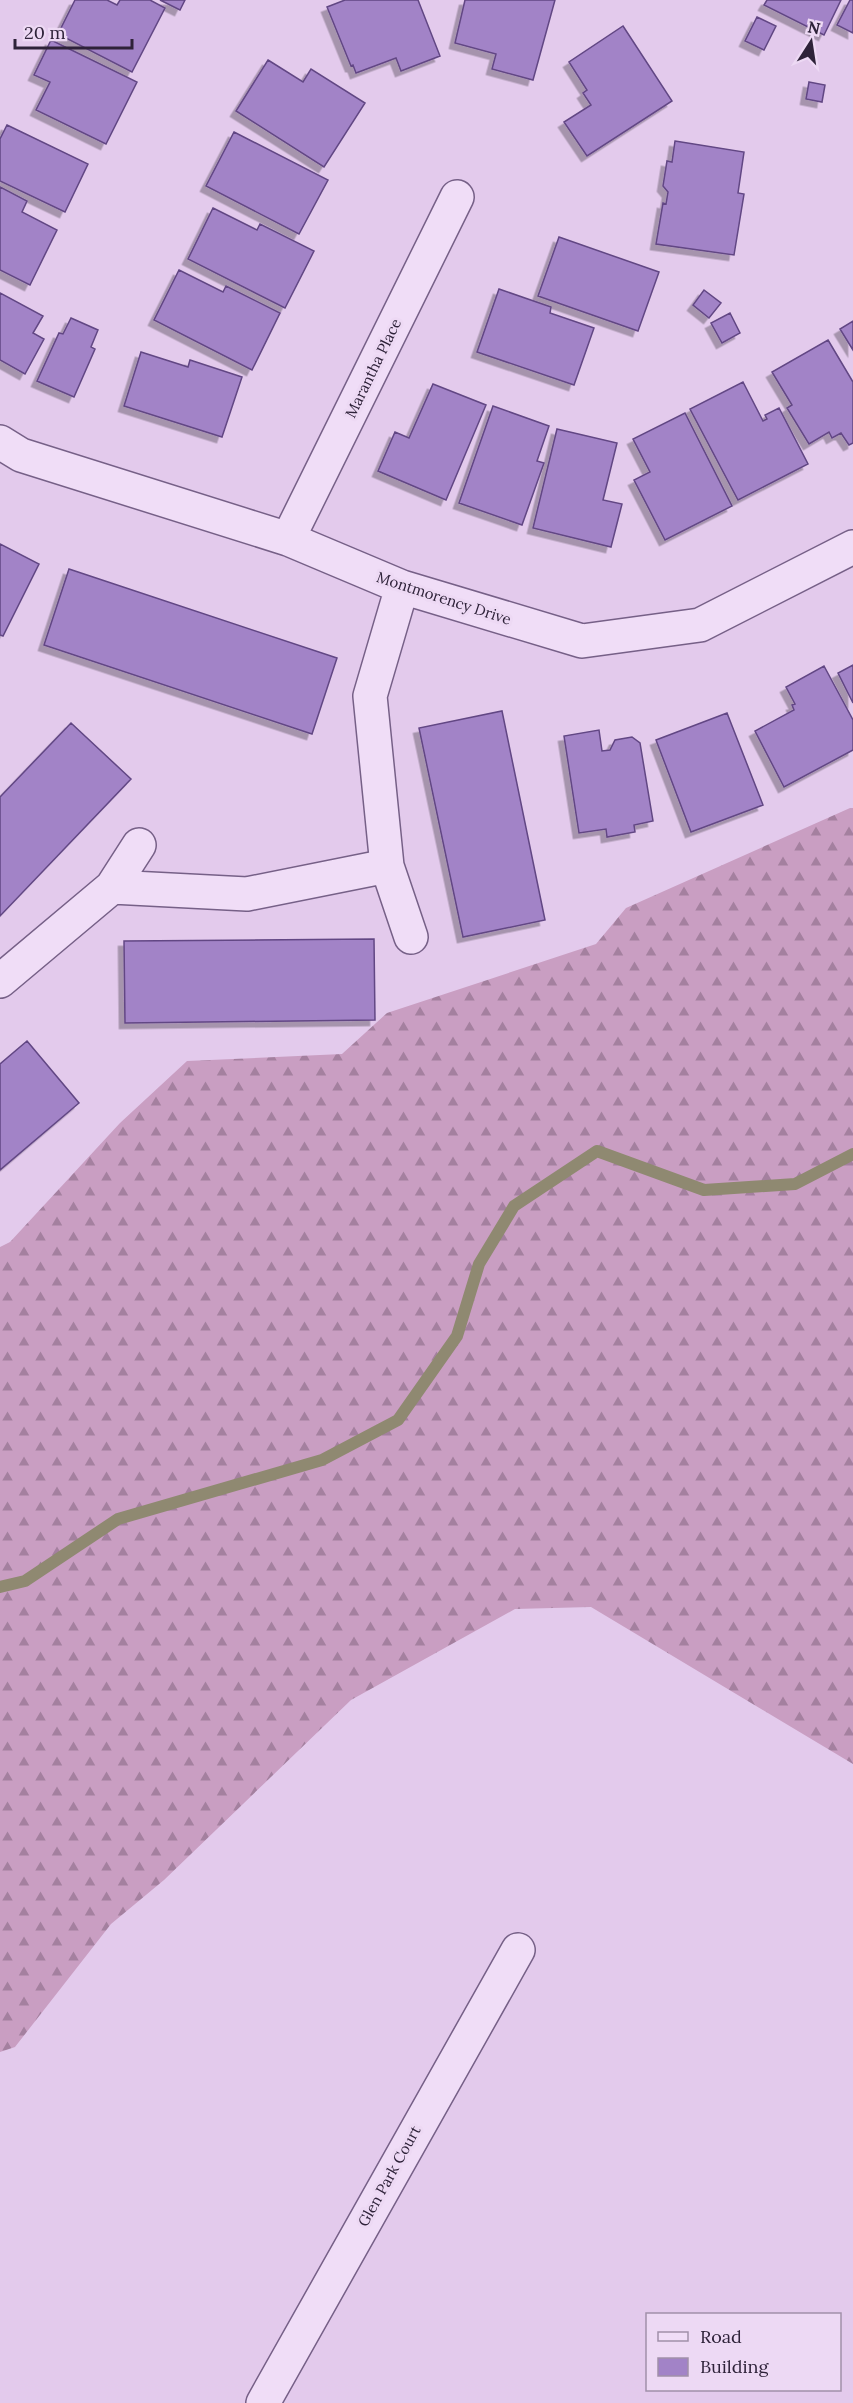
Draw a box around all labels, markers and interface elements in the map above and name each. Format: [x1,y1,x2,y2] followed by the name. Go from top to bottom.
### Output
[15,12,132,50] scale bar
[781,12,841,72] north arrow
[806,16,822,38] text: N
[24,21,66,44] text: 20 m
[341,315,405,421] street label: Marantha Place
[374,567,514,629] street label: Montmorency Drive
[353,2122,425,2230] street label: Glen Park Court
[646,2313,841,2391] legend
[700,2325,742,2348] text: Road
[700,2355,770,2378] text: Building

